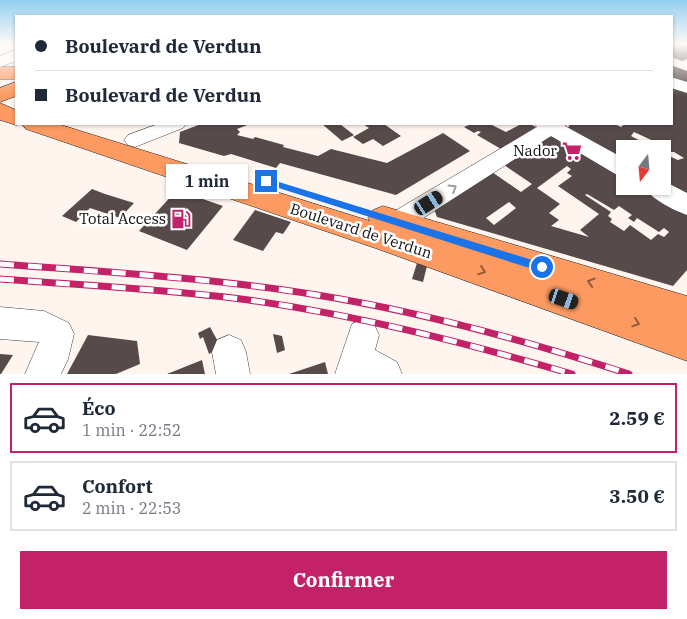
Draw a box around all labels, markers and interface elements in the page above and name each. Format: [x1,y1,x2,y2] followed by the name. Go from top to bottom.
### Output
[65,34,262,58] text: Boulevard de Verdun
[65,83,262,107] text: Boulevard de Verdun
[561,140,583,162] supermarket icon: Nador
[616,140,671,195] north arrow
[616,140,671,195] map controls
[513,141,557,160] place label: Nador
[166,164,248,198] callout: 1 min
[255,170,277,192] route end
[185,171,229,191] text: 1 min
[448,184,457,194] one-way arrow
[412,189,445,217] car
[288,199,435,263] street label: Boulevard de Verdun
[170,208,192,230] fuel station icon: Total Access
[79,209,166,228] place label: Total Access
[531,256,553,278] route start
[477,265,486,275] one-way arrow
[587,278,595,288] one-way arrow
[547,287,580,311] car
[631,318,640,328] one-way arrow
[22,396,67,441] icon: car
[82,396,115,420] text: Éco
[609,406,665,430] text: 2.59 €
[82,420,181,440] text: 1 min · 22:52
[22,474,67,519] icon: car
[82,474,153,498] text: Confort
[609,484,665,508] text: 3.50 €
[82,498,181,518] text: 2 min · 22:53
[20,551,667,609] button: Confirmer

